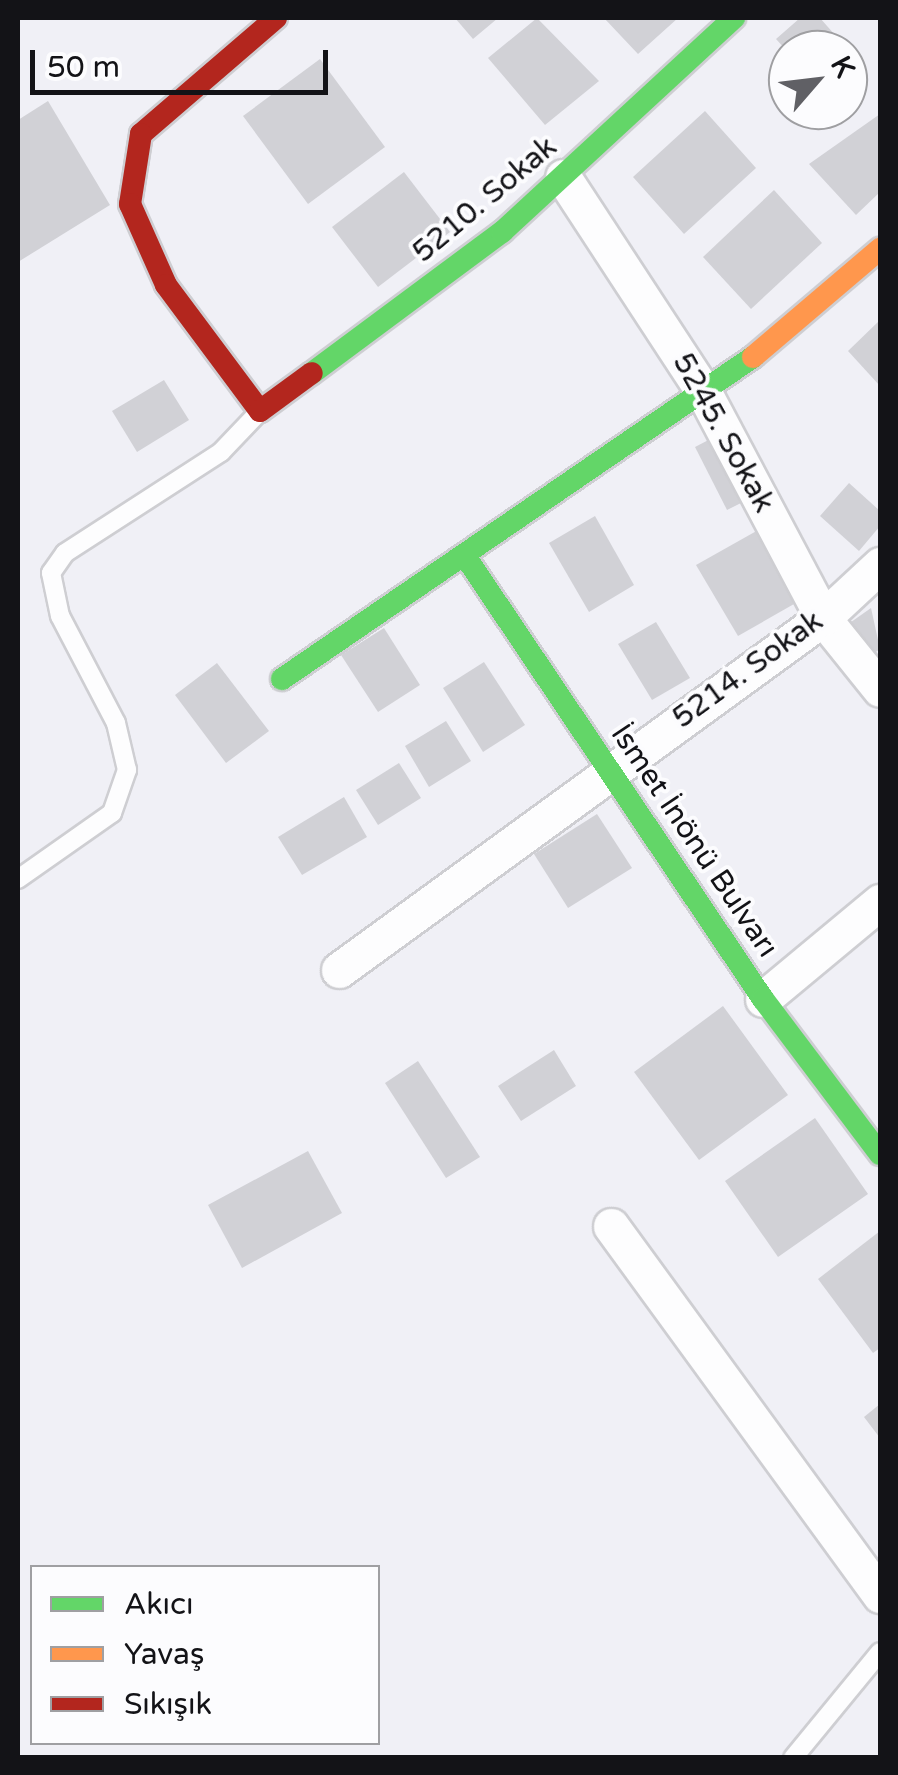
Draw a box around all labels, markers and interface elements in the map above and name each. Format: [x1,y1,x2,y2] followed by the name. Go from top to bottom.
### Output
[35,30,332,92] scale bar
[768,30,868,130] north arrow
[47,49,120,86] text: 50 m
[823,51,862,83] text: K
[406,129,564,271] street label: 5210. Sokak
[664,347,782,519] street label: 5245. Sokak
[666,603,830,737] street label: 5214. Sokak
[603,718,785,964] street label: İsmet İnönü Bulvarı
[30,1565,380,1745] legend
[124,1586,193,1623] text: Akıcı
[124,1636,204,1673] text: Yavaş
[124,1686,212,1723] text: Sıkışık

